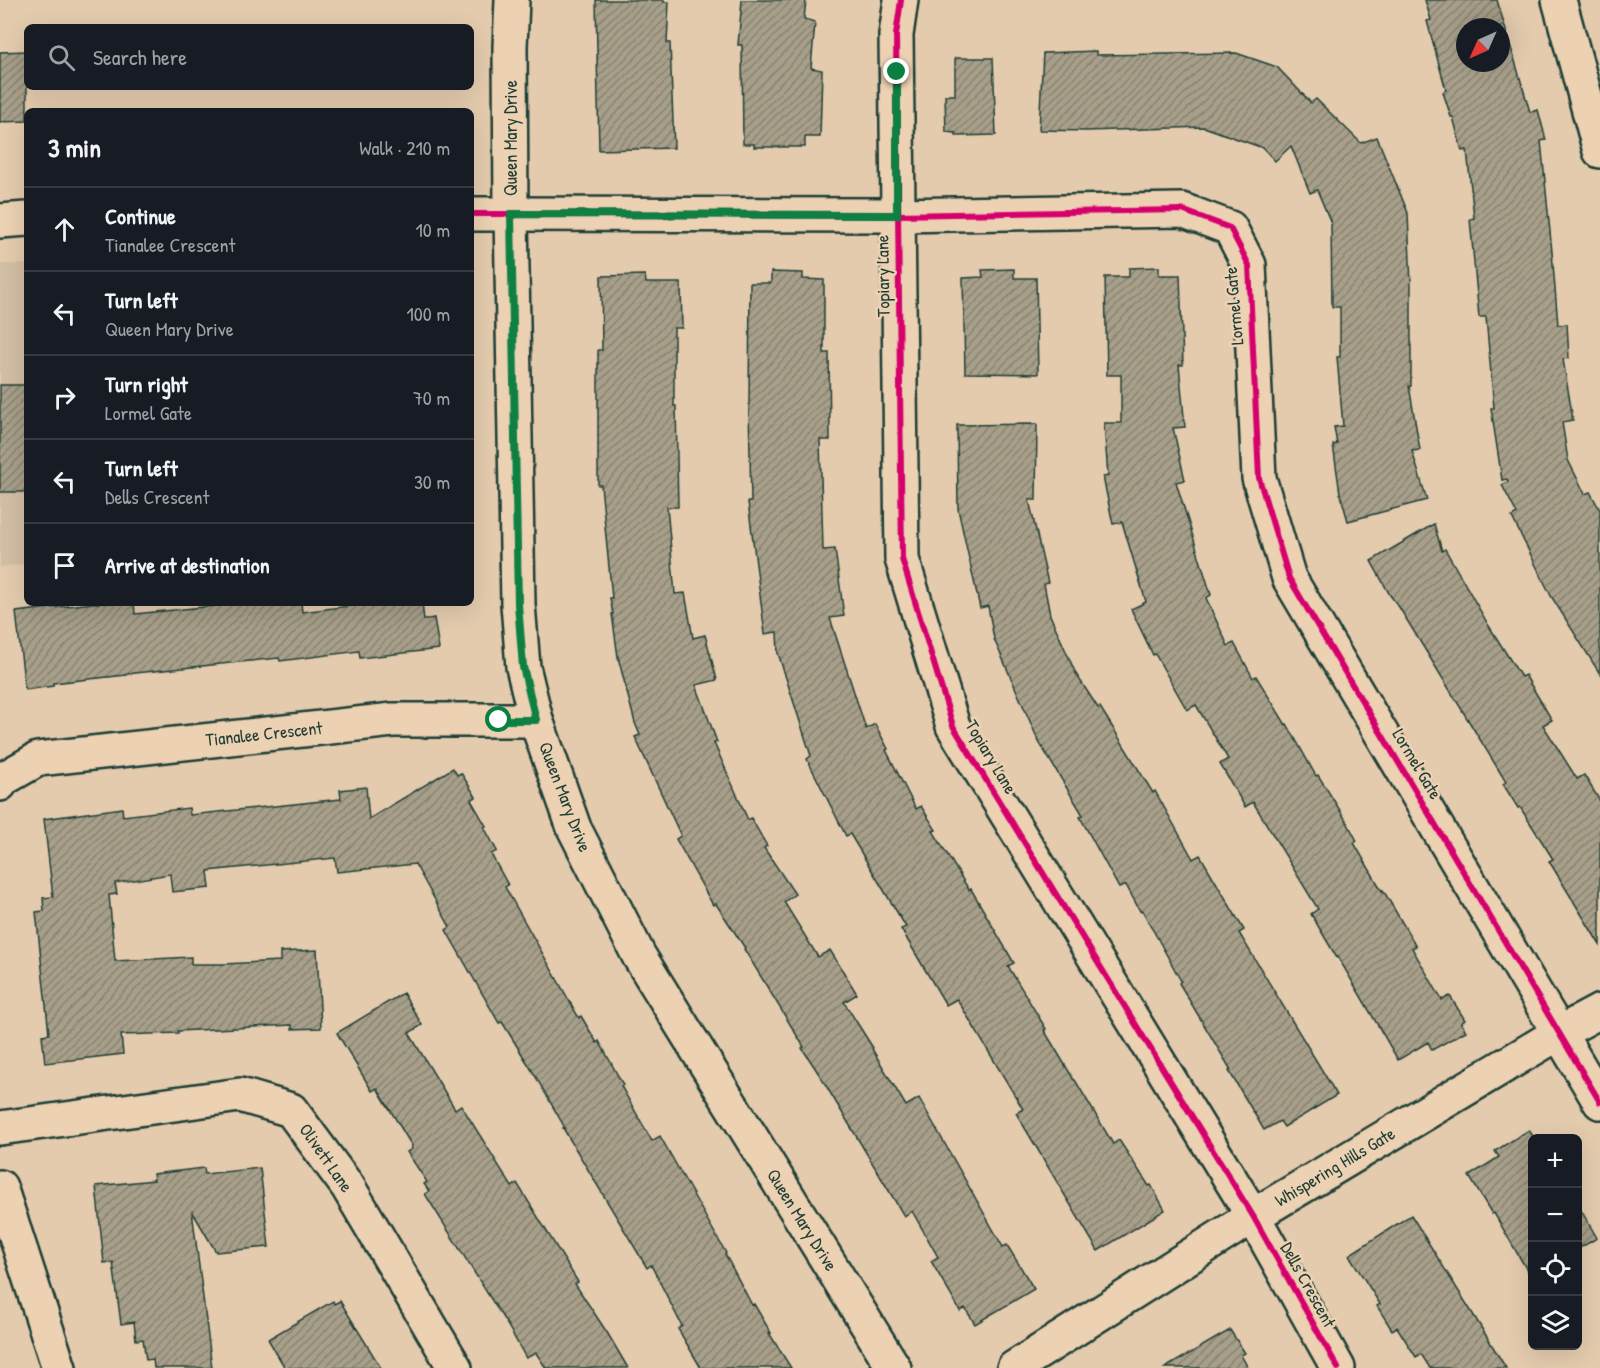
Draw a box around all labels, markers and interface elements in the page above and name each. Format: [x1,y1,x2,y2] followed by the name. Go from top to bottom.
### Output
[1456,18,1510,72] north arrow
[24,24,474,90] search box
[45,41,78,74] icon: search
[93,42,187,72] text: Search here
[883,58,909,84] route end
[498,80,523,196] street label: Queen Mary Drive
[48,130,101,165] text: 3 min
[359,134,450,161] text: Walk · 210 m
[105,201,176,231] text: Continue
[48,213,81,246] icon: ahead
[416,216,450,243] text: 10 m
[105,231,235,258] text: Tianalee Crescent
[869,235,896,317] street label: Topiary Lane
[1218,266,1249,346] street label: Lormel Gate
[105,285,178,315] text: Turn left
[48,297,81,330] icon: left
[407,300,450,327] text: 100 m
[105,315,234,342] text: Queen Mary Drive
[105,369,188,399] text: Turn right
[48,381,81,414] icon: right
[413,384,450,411] text: 70 m
[105,399,192,426] text: Lormel Gate
[105,453,178,483] text: Turn left
[48,465,81,498] icon: left
[414,468,450,495] text: 30 m
[105,483,209,510] text: Dells Crescent
[48,549,81,582] icon: arrive
[105,550,270,580] text: Arrive at destination
[485,706,511,732] route start
[204,715,324,752] street label: Tianalee Crescent
[960,715,1023,798] street label: Topiary Lane
[1387,724,1448,804] street label: Lormel Gate
[533,738,598,855] street label: Queen Mary Drive
[294,1118,359,1197] street label: Olivett Lane
[1270,1121,1399,1212] street label: Whispering Hills Gate
[1528,1134,1582,1350] map controls
[1528,1134,1582,1188] button: +
[761,1164,844,1276] street label: Queen Mary Drive
[1528,1188,1582,1242] button: −
[1275,1238,1343,1333] street label: Dells Crescent
[1528,1242,1582,1296] button: locate
[1528,1296,1582,1350] button: layers

